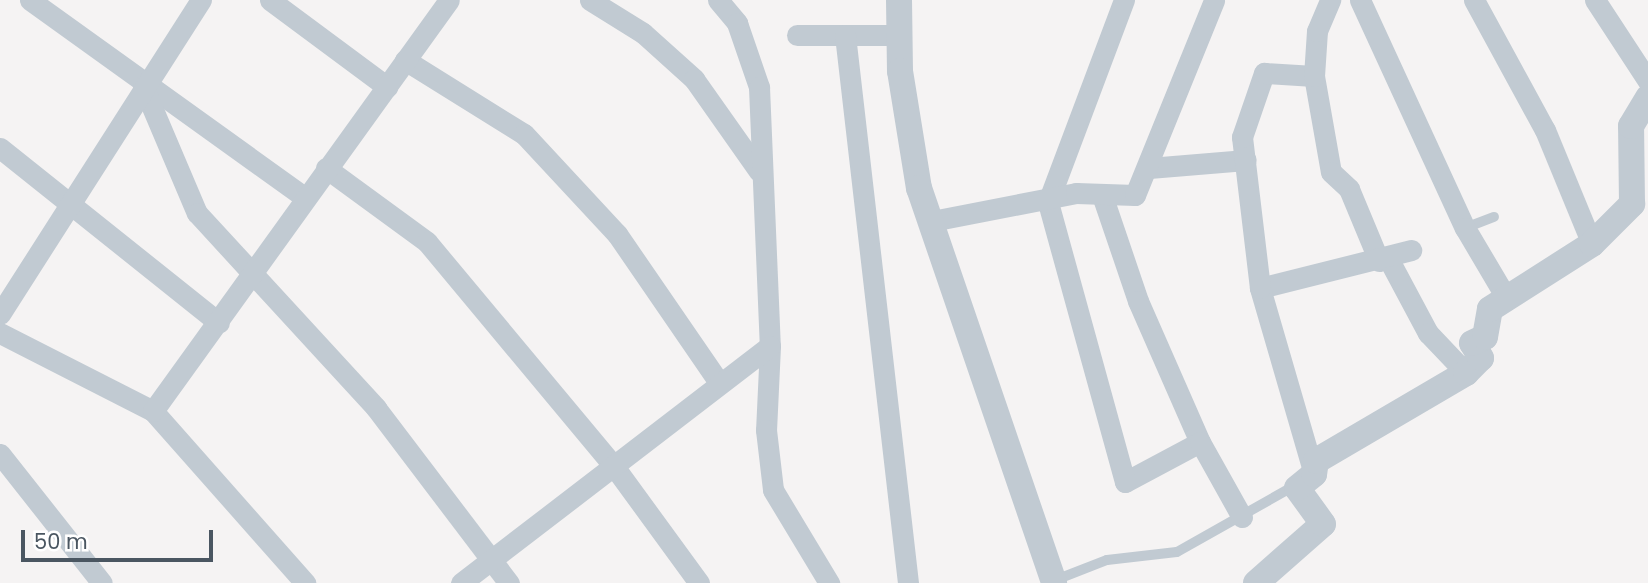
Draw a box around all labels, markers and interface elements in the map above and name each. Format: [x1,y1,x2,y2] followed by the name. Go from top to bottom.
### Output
[24,516,217,560] scale bar
[34,527,88,556] text: 50 m

